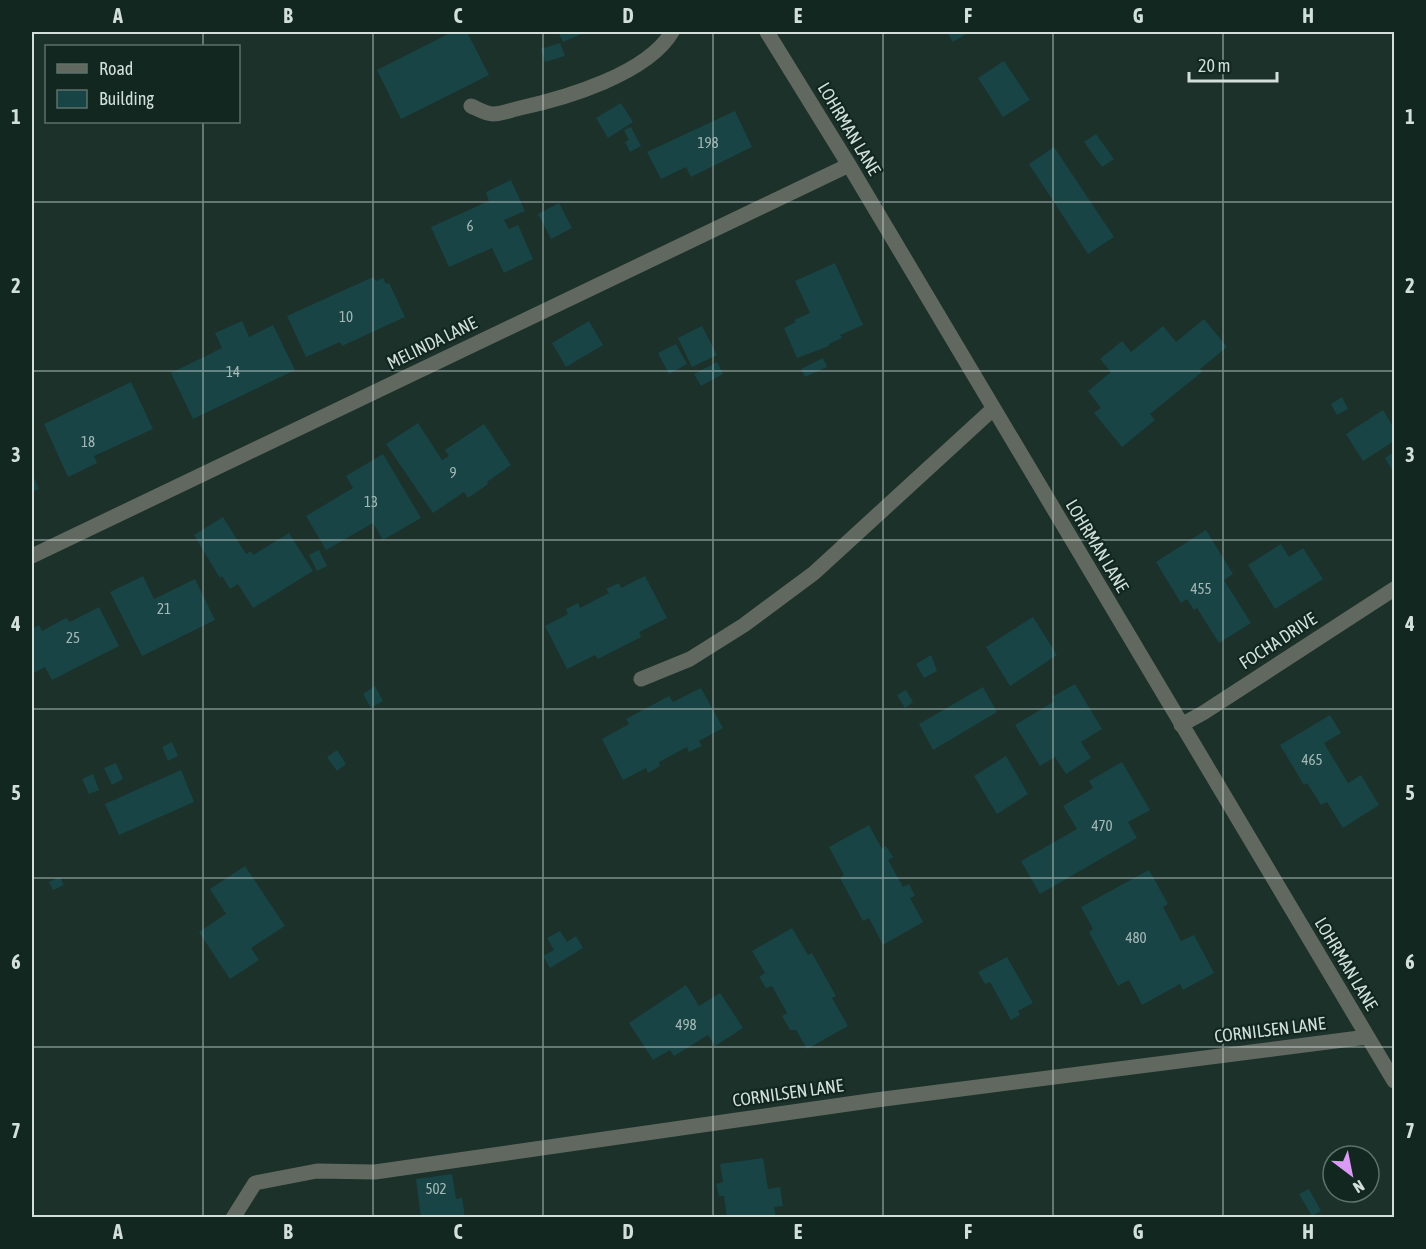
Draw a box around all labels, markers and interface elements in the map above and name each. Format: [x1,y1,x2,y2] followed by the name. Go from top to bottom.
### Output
[112,4,123,27] text: A
[283,4,293,27] text: B
[454,4,463,27] text: C
[622,4,634,27] text: D
[794,4,803,27] text: E
[964,4,972,27] text: F
[1133,4,1144,27] text: G
[1302,4,1314,27] text: H
[45,45,240,123] legend
[1189,45,1278,83] scale bar
[1198,55,1230,76] text: 20 m
[99,58,133,79] text: Road
[813,78,886,179] street label: LOHRMAN LANE
[99,88,154,109] text: Building
[11,105,21,128] text: 1
[1405,105,1415,128] text: 1
[697,134,719,151] house number: 198
[466,217,474,234] house number: 6
[11,274,21,297] text: 2
[1405,274,1415,297] text: 2
[339,308,353,325] house number: 10
[383,312,480,373] street label: MELINDA LANE
[226,363,240,380] house number: 14
[81,433,95,450] house number: 18
[11,443,21,466] text: 3
[1405,443,1415,466] text: 3
[449,464,457,481] house number: 9
[364,493,378,510] house number: 13
[1061,495,1134,596] street label: LOHRMAN LANE
[1190,580,1212,597] house number: 455
[157,600,171,617] house number: 21
[1235,608,1321,673] street label: FOCHA DRIVE
[10,612,21,635] text: 4
[1404,612,1415,635] text: 4
[66,629,80,646] house number: 25
[1301,751,1323,768] house number: 465
[11,781,21,804] text: 5
[1405,781,1415,804] text: 5
[1091,817,1113,834] house number: 470
[1310,913,1383,1014] street label: LOHRMAN LANE
[1125,929,1147,946] house number: 480
[11,950,21,973] text: 6
[1405,950,1415,973] text: 6
[1213,1012,1327,1047] street label: CORNILSEN LANE
[675,1016,697,1033] house number: 498
[731,1074,845,1111] street label: CORNILSEN LANE
[11,1119,21,1142] text: 7
[1405,1119,1415,1142] text: 7
[1321,1144,1381,1204] north arrow
[1350,1177,1368,1197] text: N
[425,1180,447,1197] house number: 502
[112,1220,123,1243] text: A
[283,1220,293,1243] text: B
[454,1220,463,1243] text: C
[622,1220,634,1243] text: D
[794,1220,803,1243] text: E
[964,1220,972,1243] text: F
[1133,1220,1144,1243] text: G
[1302,1220,1314,1243] text: H

